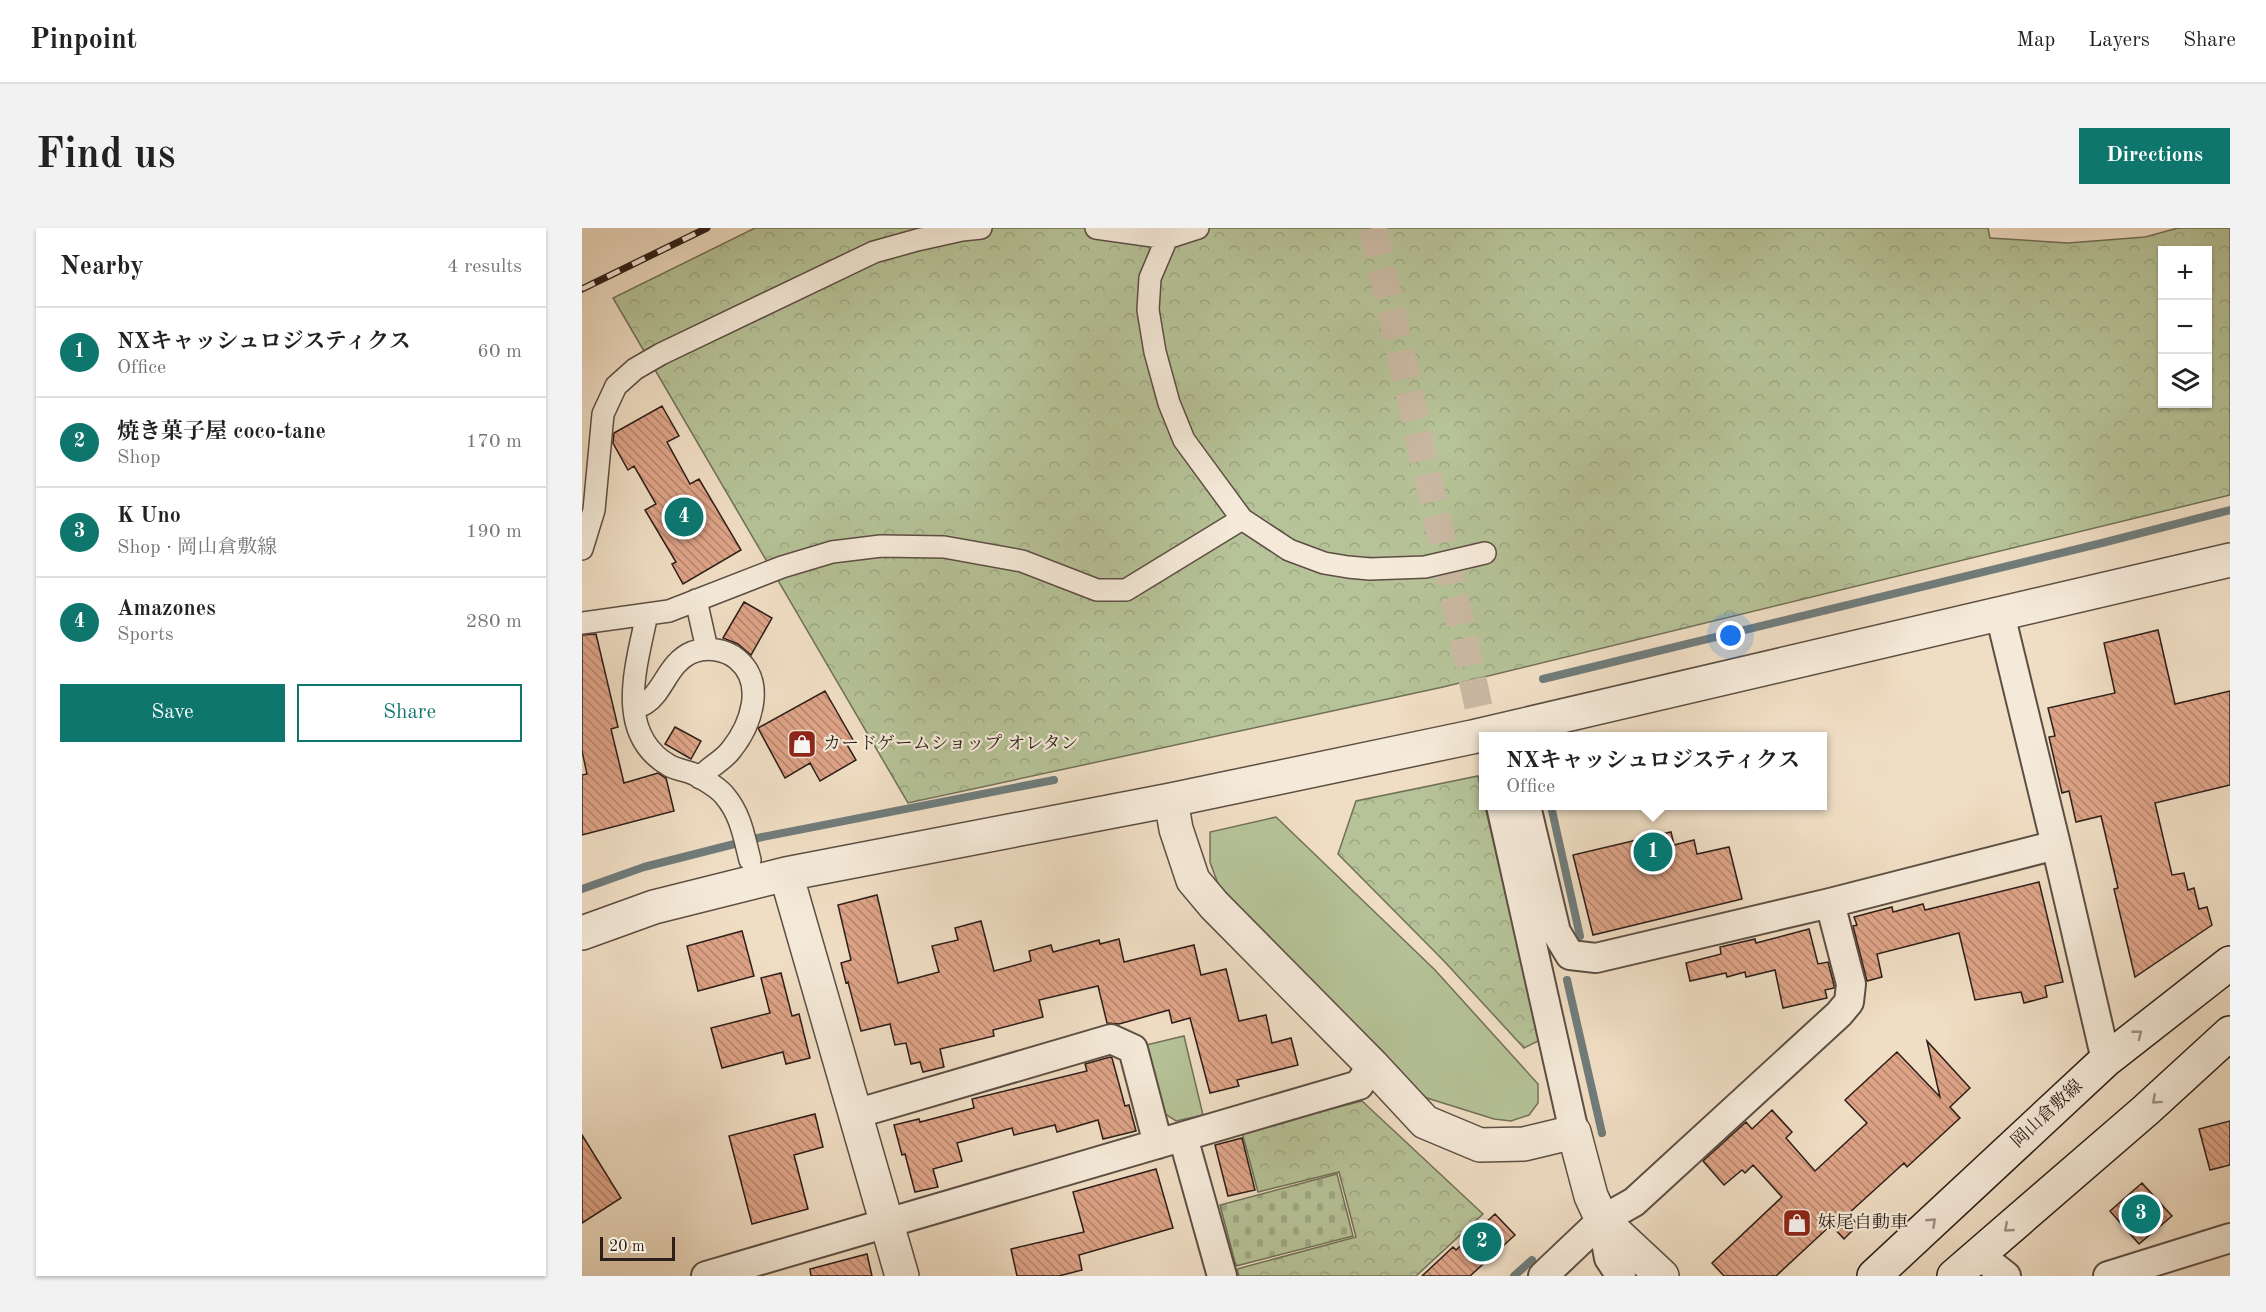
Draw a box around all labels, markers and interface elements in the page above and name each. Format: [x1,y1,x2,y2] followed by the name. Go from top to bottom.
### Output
[30,27,137,55] text: Pinpoint
[2016,30,2055,51] text: Map
[2088,30,2150,51] text: Layers
[2183,30,2236,51] text: Share
[2079,128,2230,184] button: Directions
[36,135,175,177] text: Find us
[2158,246,2212,408] map controls
[2158,246,2212,300] button: +
[60,254,144,280] text: Nearby
[447,257,522,277] text: 4 results
[2158,300,2212,354] button: −
[117,331,411,353] text: NXキャッシュロジスティクス
[74,342,85,362] text: 1
[477,342,522,362] text: 60 m
[2158,354,2212,408] button: layers
[117,358,166,378] text: Office
[117,421,326,443] text: 焼き菓子屋 coco-tane
[74,432,85,452] text: 2
[466,432,522,452] text: 170 m
[117,448,161,468] text: Shop
[664,494,704,540] pin: 4
[117,505,181,527] text: K Uno
[74,522,85,542] text: 3
[466,522,522,542] text: 190 m
[117,538,277,558] text: Shop · 岡山倉敷線
[117,598,216,620] text: Amazones
[74,612,85,632] text: 4
[466,612,522,632] text: 280 m
[1716,621,1745,650] your location
[117,625,174,645] text: Sports
[60,684,285,742] button: Save
[297,684,522,742] button: Share
[786,728,818,760] shop icon: カードゲームショップ オレタン
[1479,732,1827,810] popup
[823,734,1079,753] place label: カードゲームショップ オレタン
[1506,750,1800,772] text: NXキャッシュロジスティクス
[1506,777,1555,797] text: Office
[1634,830,1672,874] pin: 1
[2132,1031,2143,1042] one-way arrow
[2007,1075,2086,1151] street label: 岡山倉敷線
[2152,1093,2163,1104] one-way arrow
[2122,1192,2160,1236] pin: 3
[1781,1207,1813,1239] shop icon: 妹尾自動車
[1818,1212,1908,1232] place label: 妹尾自動車
[1925,1218,1935,1229] one-way arrow
[1462,1220,1502,1264] pin: 2
[2004,1221,2015,1232] one-way arrow
[600,1234,675,1262] scale bar
[609,1239,645,1255] text: 20 m

